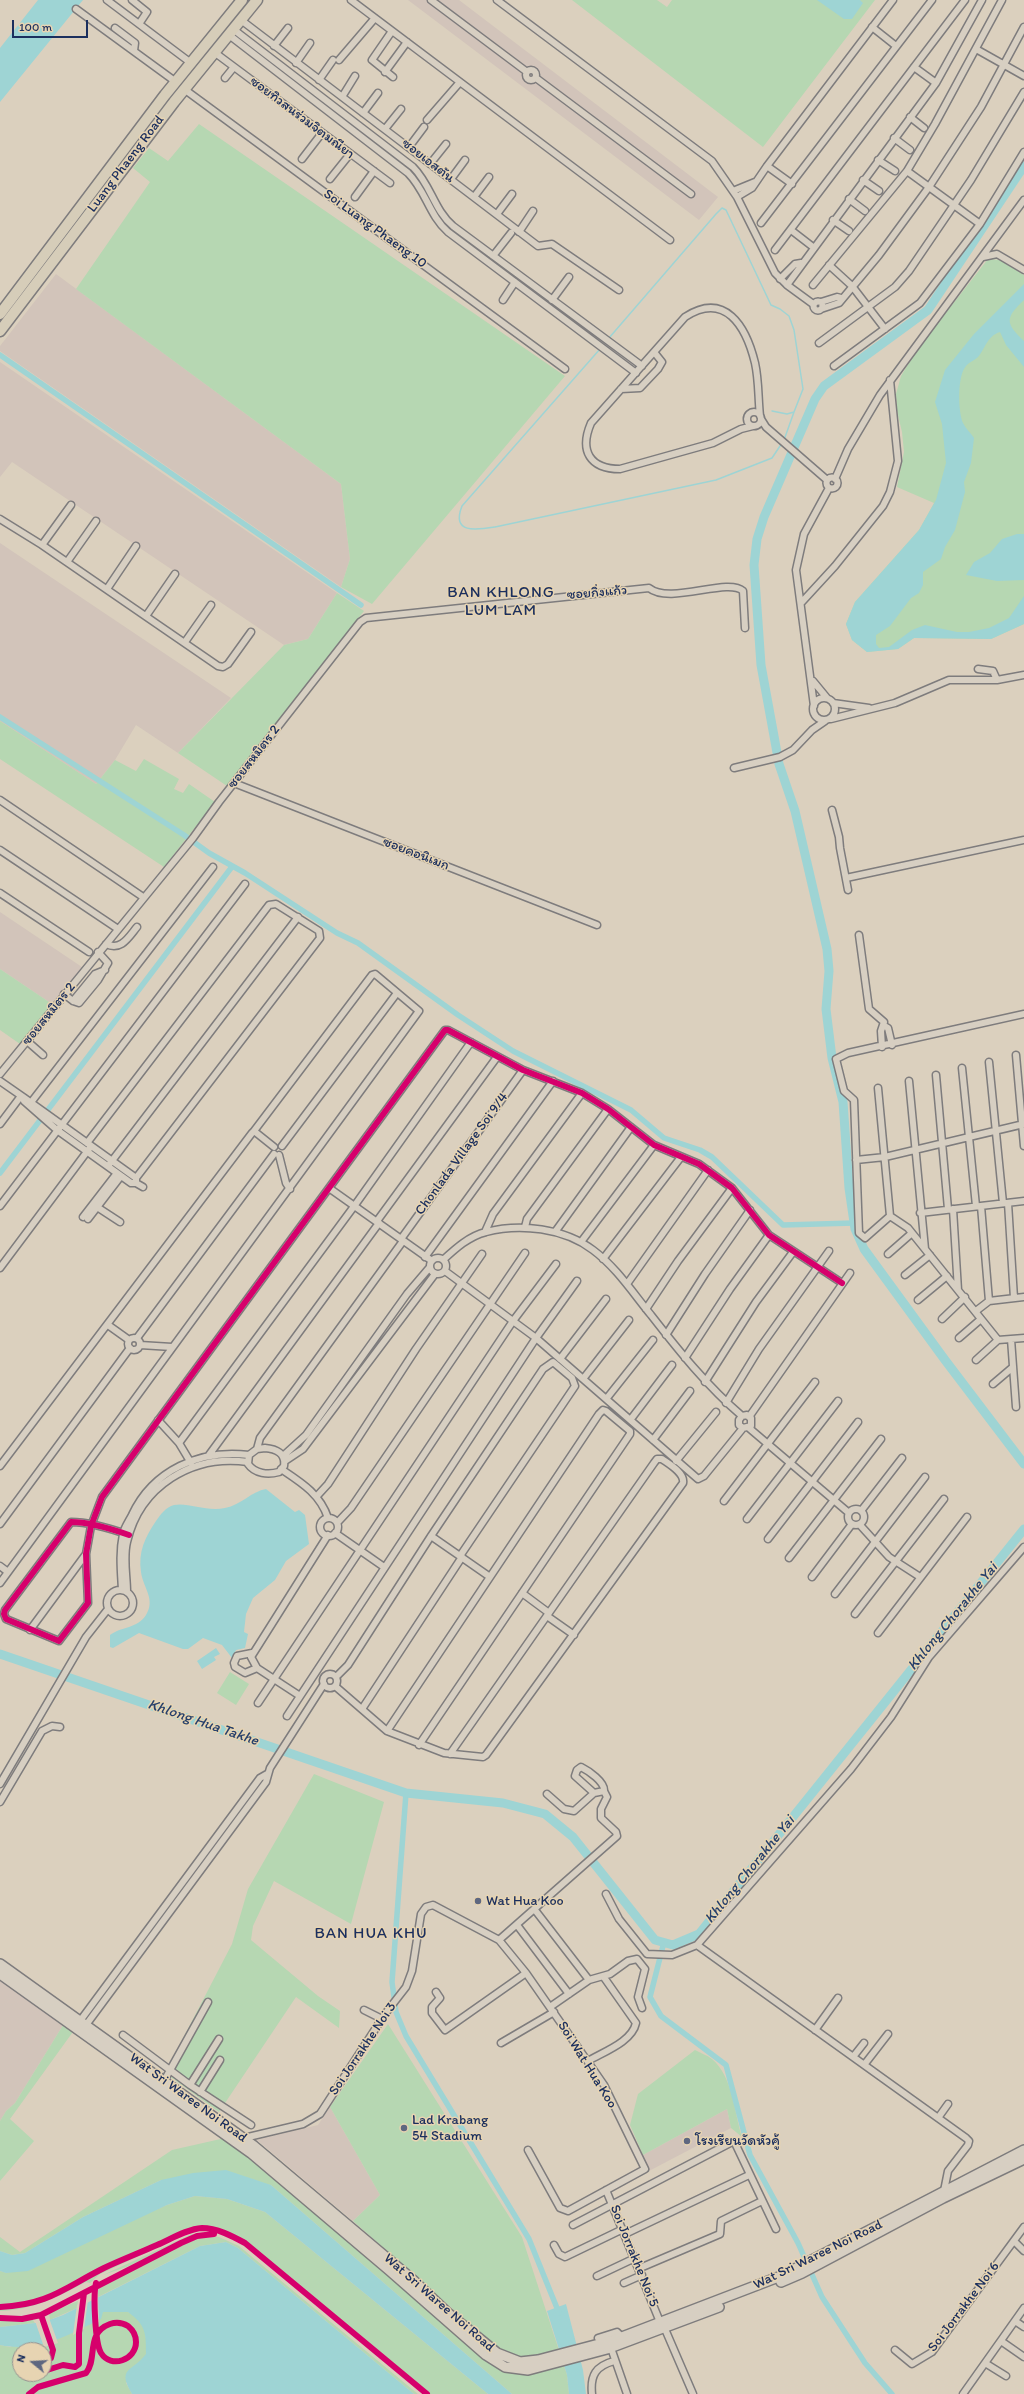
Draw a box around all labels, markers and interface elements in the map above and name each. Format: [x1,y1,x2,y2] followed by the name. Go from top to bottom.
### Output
[14,12,90,38] scale bar
[19,20,52,34] text: 100 m
[246,73,358,163] street label: ซอยทิวสนร่วมจิตมณียา
[84,112,168,216] street label: Luang Phaeng Road
[398,135,458,187] street label: ซอยเอสตัน
[320,186,430,272] street label: Soi Luang Phaeng 10
[566,582,628,604] street label: ซอยกิ่งแก้ว
[447,583,555,621] district label: BAN KHLONG LUM LAM
[224,722,284,792] street label: ซอยสหมิตร 2
[380,834,452,874] street label: ซอยคอนิเมก
[19,979,79,1049] street label: ซอยสหมิตร 2
[412,1089,512,1219] street label: Chonlada Village Soi 9/4
[904,1560,1002,1674] water label: Khlong Chorakhe Yai
[145,1696,261,1750] water label: Khlong Hua Takhe
[701,1813,799,1927] water label: Khlong Chorakhe Yai
[486,1893,564,1909] place label: Wat Hua Koo
[473,1896,483,1906] marker: Wat Hua Koo
[314,1924,428,1944] district label: BAN HUA KHU
[326,1999,400,2099] street label: Soi Jorrakhe Noi 3
[554,2018,620,2112] street label: Soi Wat Hua Koo
[126,2050,250,2146] street label: Wat Sri Waree Noi Road
[412,2112,488,2144] place label: Lad Krabang 54 Stadium
[399,2123,409,2133] marker: Lad Krabang 54 Stadium
[695,2133,780,2149] place label: โรงเรียนวัดหัวคู้
[682,2136,692,2146] marker: โรงเรียนวัดหัวคู้
[606,2203,662,2309] street label: Soi Jorrakhe Noi 5
[751,2216,885,2294] street label: Wat Sri Waree Noi Road
[380,2250,498,2356] street label: Wat Sri Waree Noi Road
[925,2259,1003,2355] street label: Soi Jorrakhe Noi 6
[12,2342,52,2382] north arrow
[14,2353,28,2364] text: N

